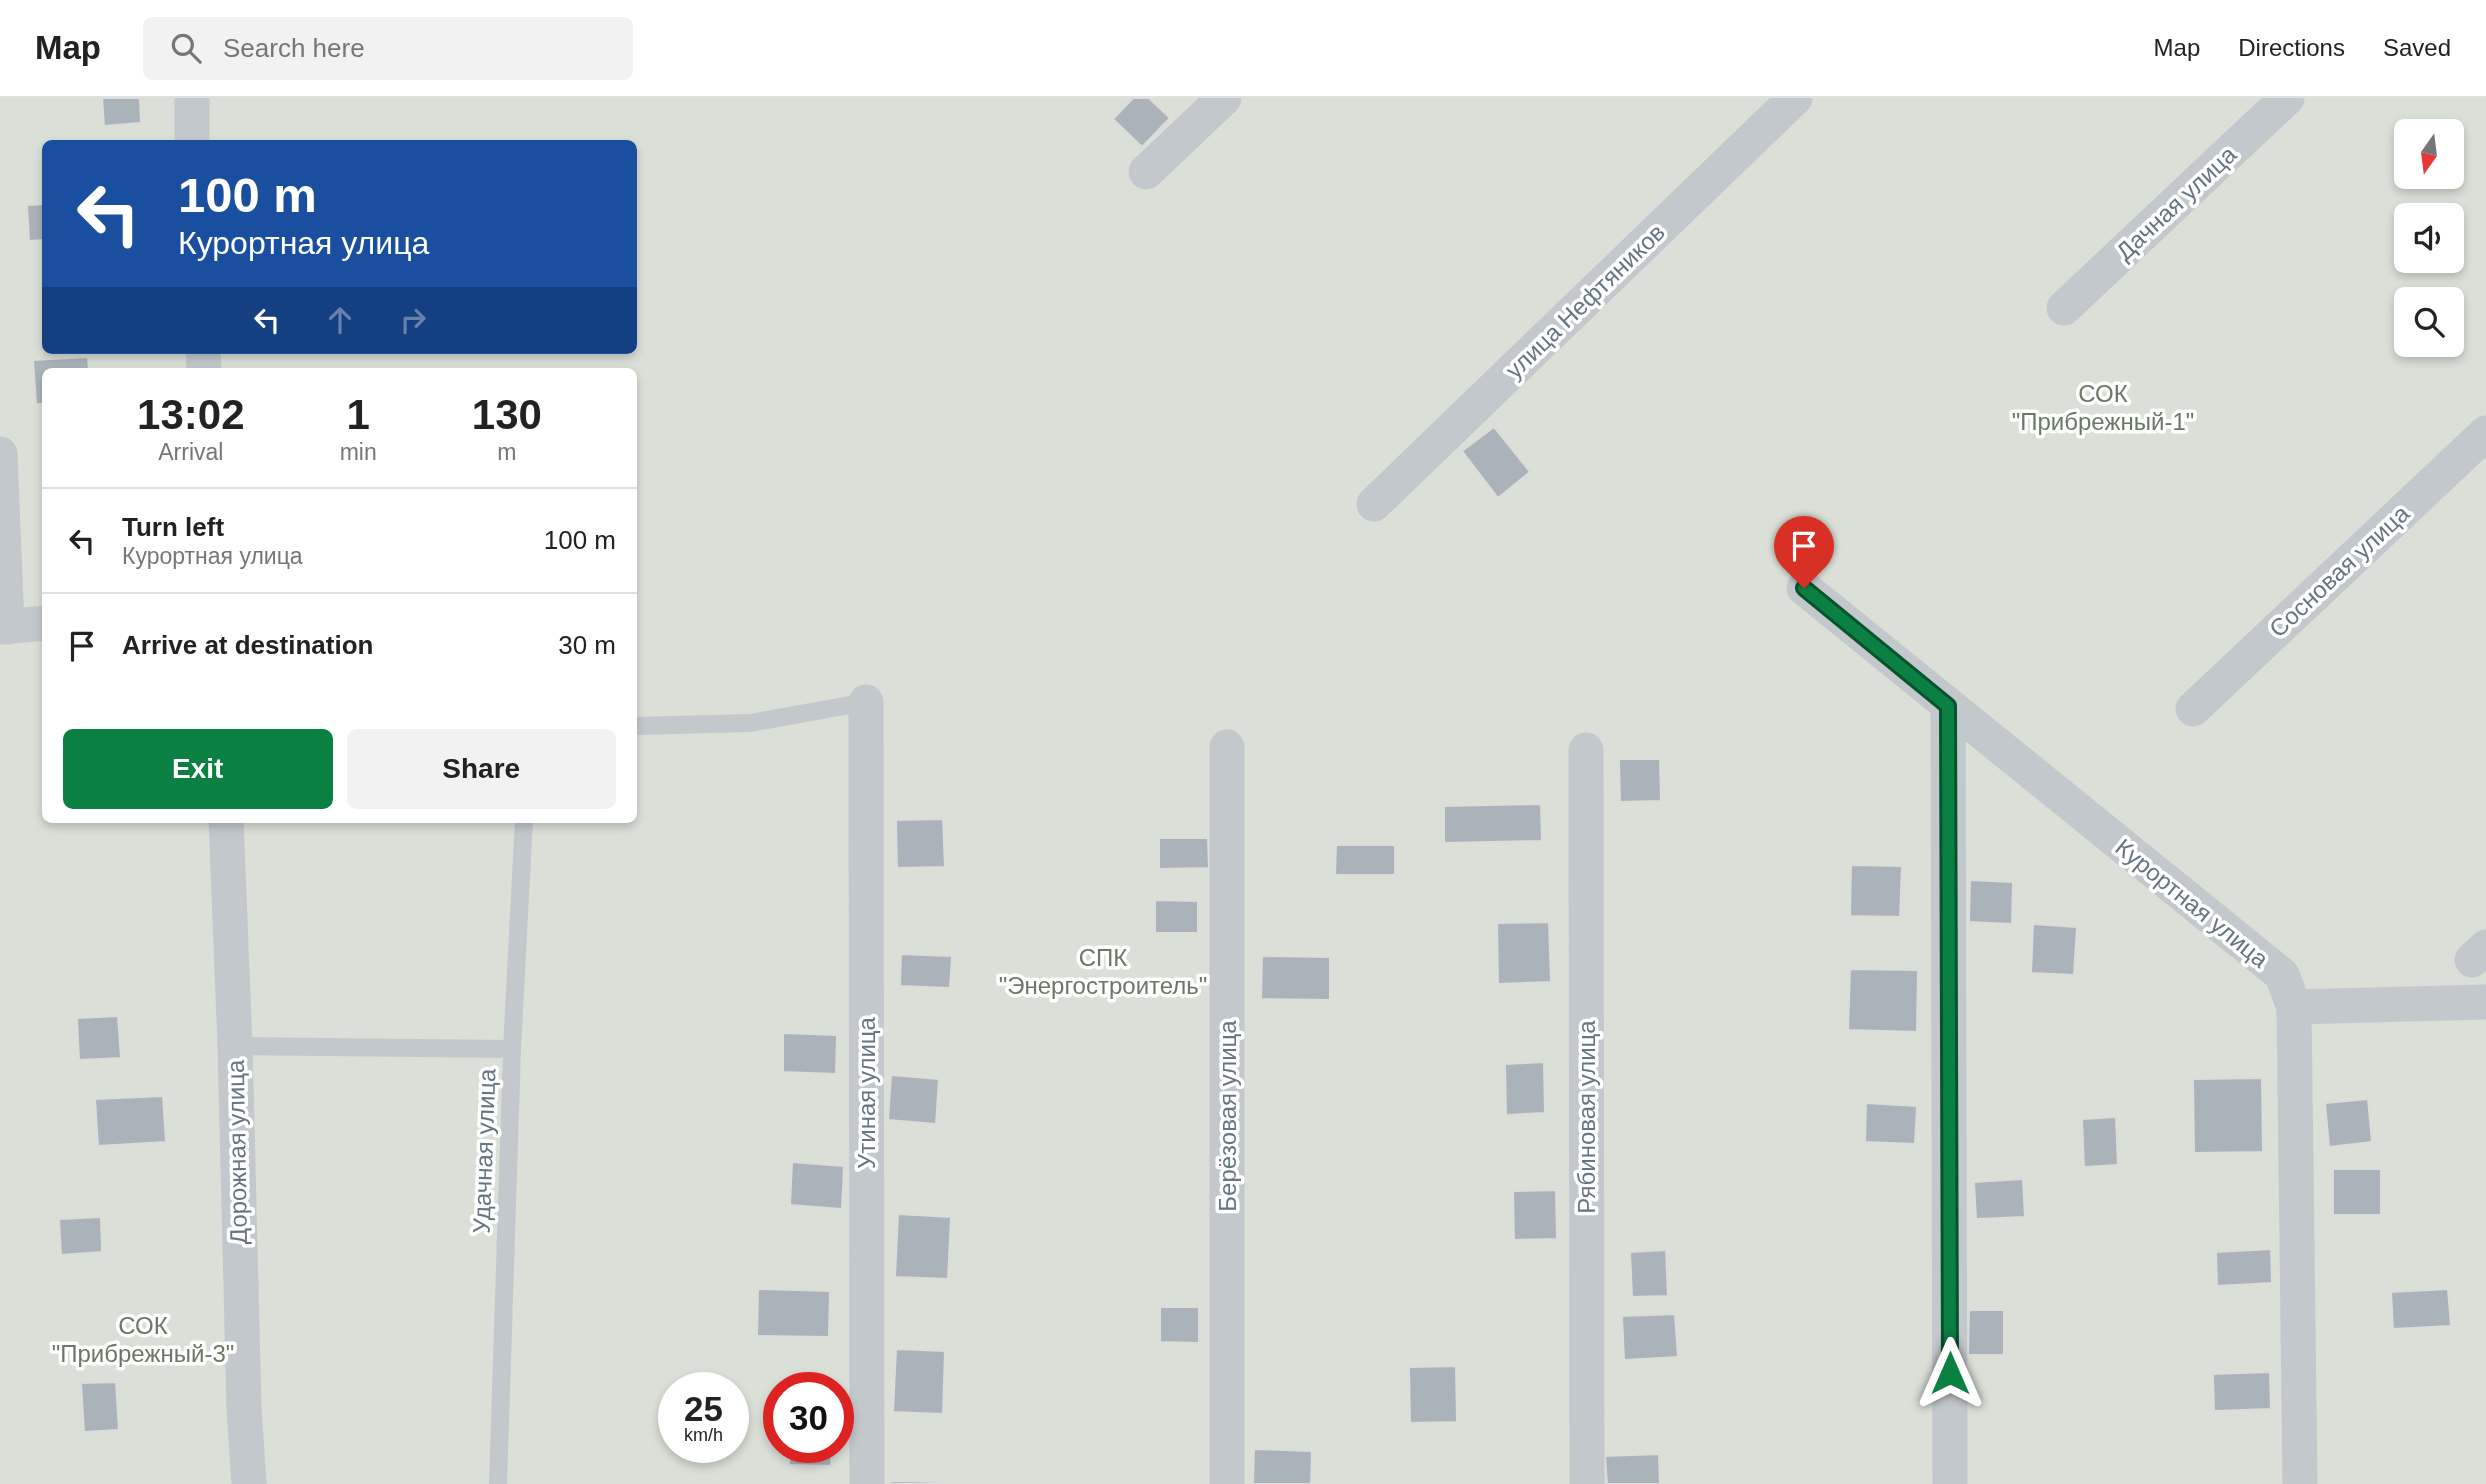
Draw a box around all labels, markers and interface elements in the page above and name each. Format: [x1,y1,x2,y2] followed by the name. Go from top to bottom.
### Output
[143,17,633,80] search box
[35,29,101,66] text: Map
[167,29,205,67] icon: search
[223,33,365,63] text: Search here
[2154,34,2200,61] text: Map
[2238,34,2345,61] text: Directions
[2383,34,2451,61] text: Saved
[2394,119,2464,189] north arrow
[2394,119,2464,357] map controls
[2111,140,2242,265] street label: Дачная улица
[63,168,154,259] icon: left
[178,168,317,222] text: 100 m
[2394,203,2464,273] button: sound
[1500,218,1670,384] street label: улица Нефтяников
[178,225,429,261] text: Курортная улица
[2394,287,2464,357] button: search
[248,301,286,339] icon: left
[321,301,359,339] icon: ahead
[394,301,432,339] icon: right
[2012,380,2194,435] park label: СОК "Прибрежный-1"
[137,391,245,438] text: 13:02
[346,391,370,438] text: 1
[472,391,542,438] text: 130
[158,439,223,465] text: Arrival
[340,439,377,465] text: min
[497,439,516,465] text: m
[2264,499,2415,643] street label: Сосновая улица
[122,512,224,542] text: Turn left
[1774,516,1834,588] pin
[63,522,101,560] icon: left
[544,525,616,555] text: 100 m
[1785,527,1823,565] icon: arrive
[122,543,303,569] text: Курортная улица
[63,627,101,665] icon: arrive
[122,630,373,660] text: Arrive at destination
[558,630,616,660] text: 30 m
[63,729,333,809] button: Exit
[347,729,616,809] button: Share
[2110,833,2274,973] street label: Курортная улица
[999,944,1207,999] park label: СПК "Энергостроитель"
[853,1016,880,1169] street label: Утиная улица
[1214,1020,1241,1212] street label: Берёзовая улица
[1573,1020,1600,1214] street label: Рябиновая улица
[222,1059,252,1245] street label: Дорожная улица
[468,1067,500,1234] street label: Удачная улица
[52,1312,234,1367] park label: СОК "Прибрежный-3"
[1913,1336,1987,1410] position arrow
[763,1372,854,1463] speed limit sign: 30
[684,1389,723,1428] text: 25
[684,1425,723,1445] text: km/h

